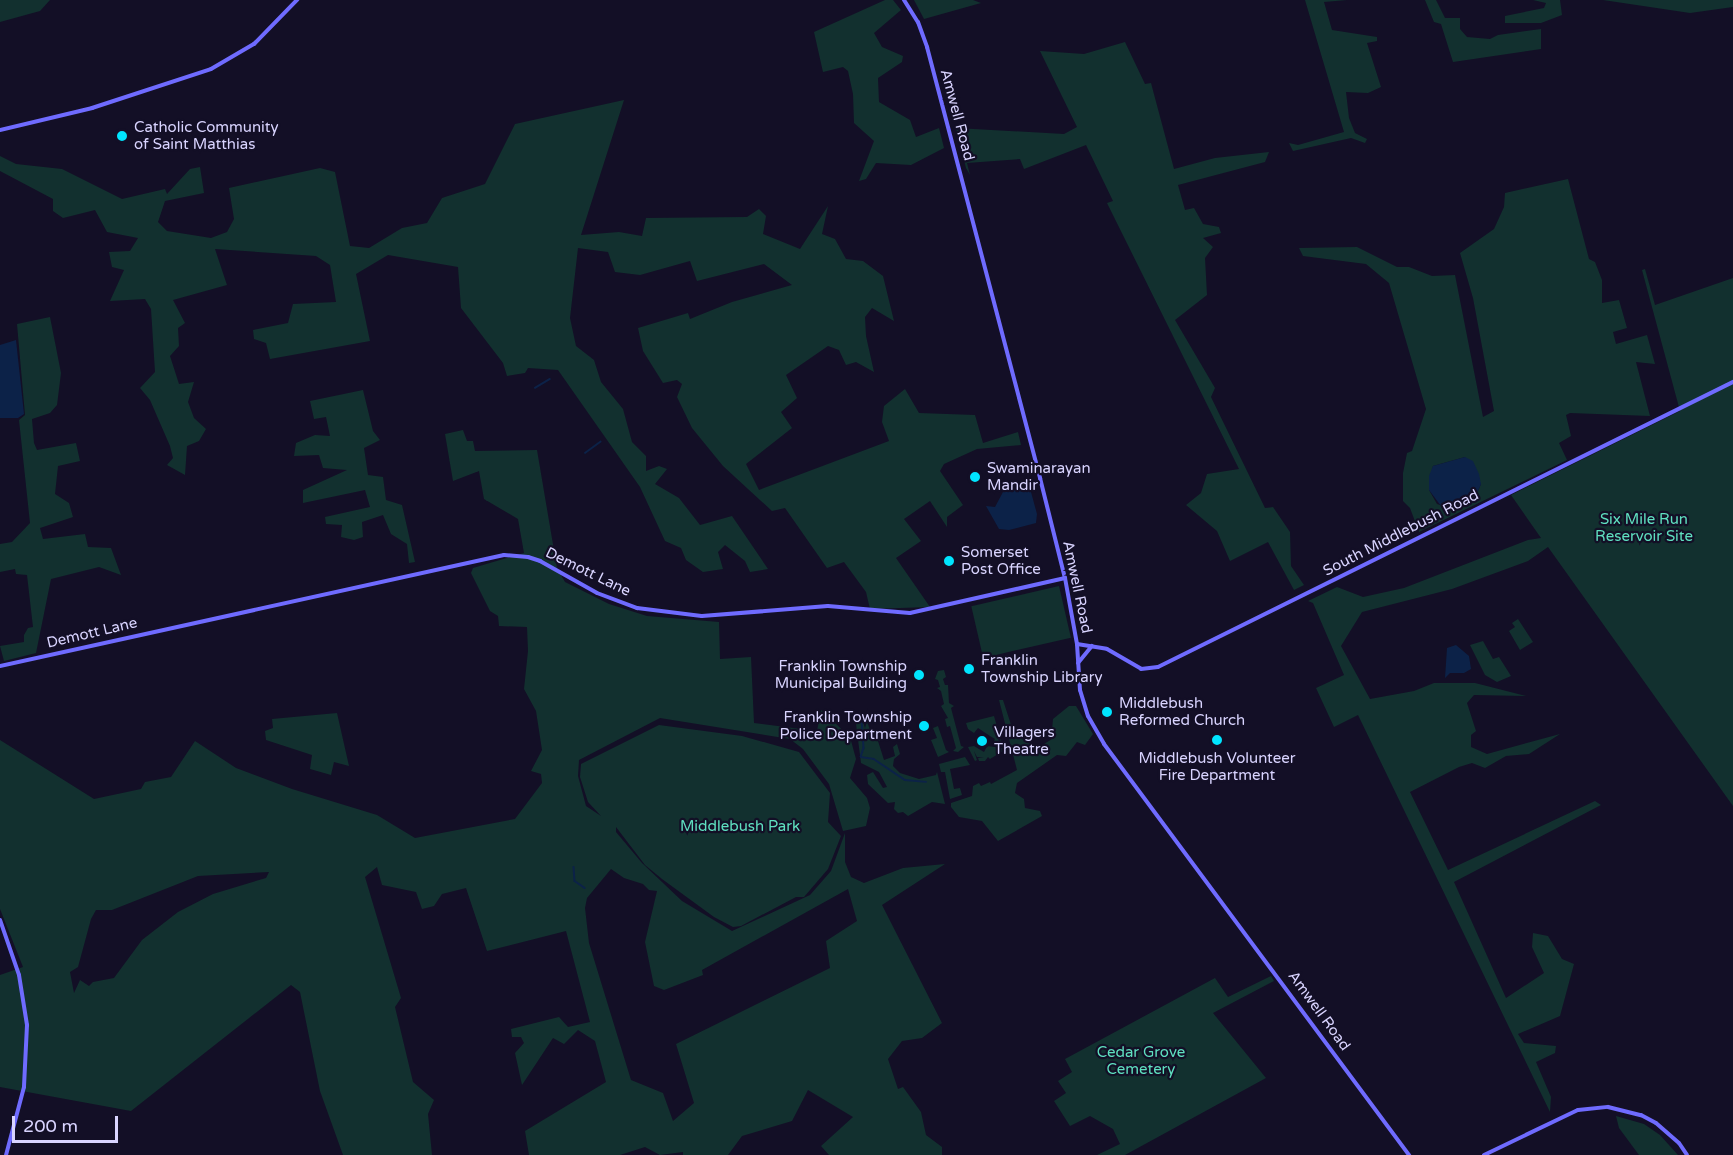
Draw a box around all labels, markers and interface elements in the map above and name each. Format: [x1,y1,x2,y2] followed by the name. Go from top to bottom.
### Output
[936,67,978,163] street label: Amwell Road
[134,118,279,153] place label: Catholic Community of Saint Matthias
[115,129,129,143] marker: Catholic Community of Saint Matthias
[987,459,1091,494] place label: Swaminarayan Mandir
[968,470,982,484] marker: Swaminarayan Mandir
[1320,486,1482,580] street label: South Middlebush Road
[1595,510,1693,545] park label: Six Mile Run Reservoir Site
[1058,539,1096,635] street label: Amwell Road
[961,543,1041,578] place label: Somerset Post Office
[543,544,633,600] street label: Demott Lane
[942,554,956,568] marker: Somerset Post Office
[45,614,139,652] street label: Demott Lane
[981,651,1102,686] place label: Franklin Township Library
[775,657,907,692] place label: Franklin Township Municipal Building
[962,662,976,676] marker: Franklin Township Library
[912,668,926,682] marker: Franklin Township Municipal Building
[1119,694,1245,729] place label: Middlebush Reformed Church
[1100,705,1114,719] marker: Middlebush Reformed Church
[779,708,912,743] place label: Franklin Township Police Department
[917,719,931,733] marker: Franklin Township Police Department
[994,723,1055,758] place label: Villagers Theatre
[1210,733,1224,747] marker: Middlebush Volunteer Fire Department
[975,734,989,748] marker: Villagers Theatre
[1139,749,1295,784] place label: Middlebush Volunteer Fire Department
[680,818,800,836] park label: Middlebush Park
[1284,968,1354,1054] street label: Amwell Road
[1097,1043,1185,1078] park label: Cedar Grove Cemetery
[15,1104,122,1142] scale bar
[23,1115,78,1137] text: 200 m

